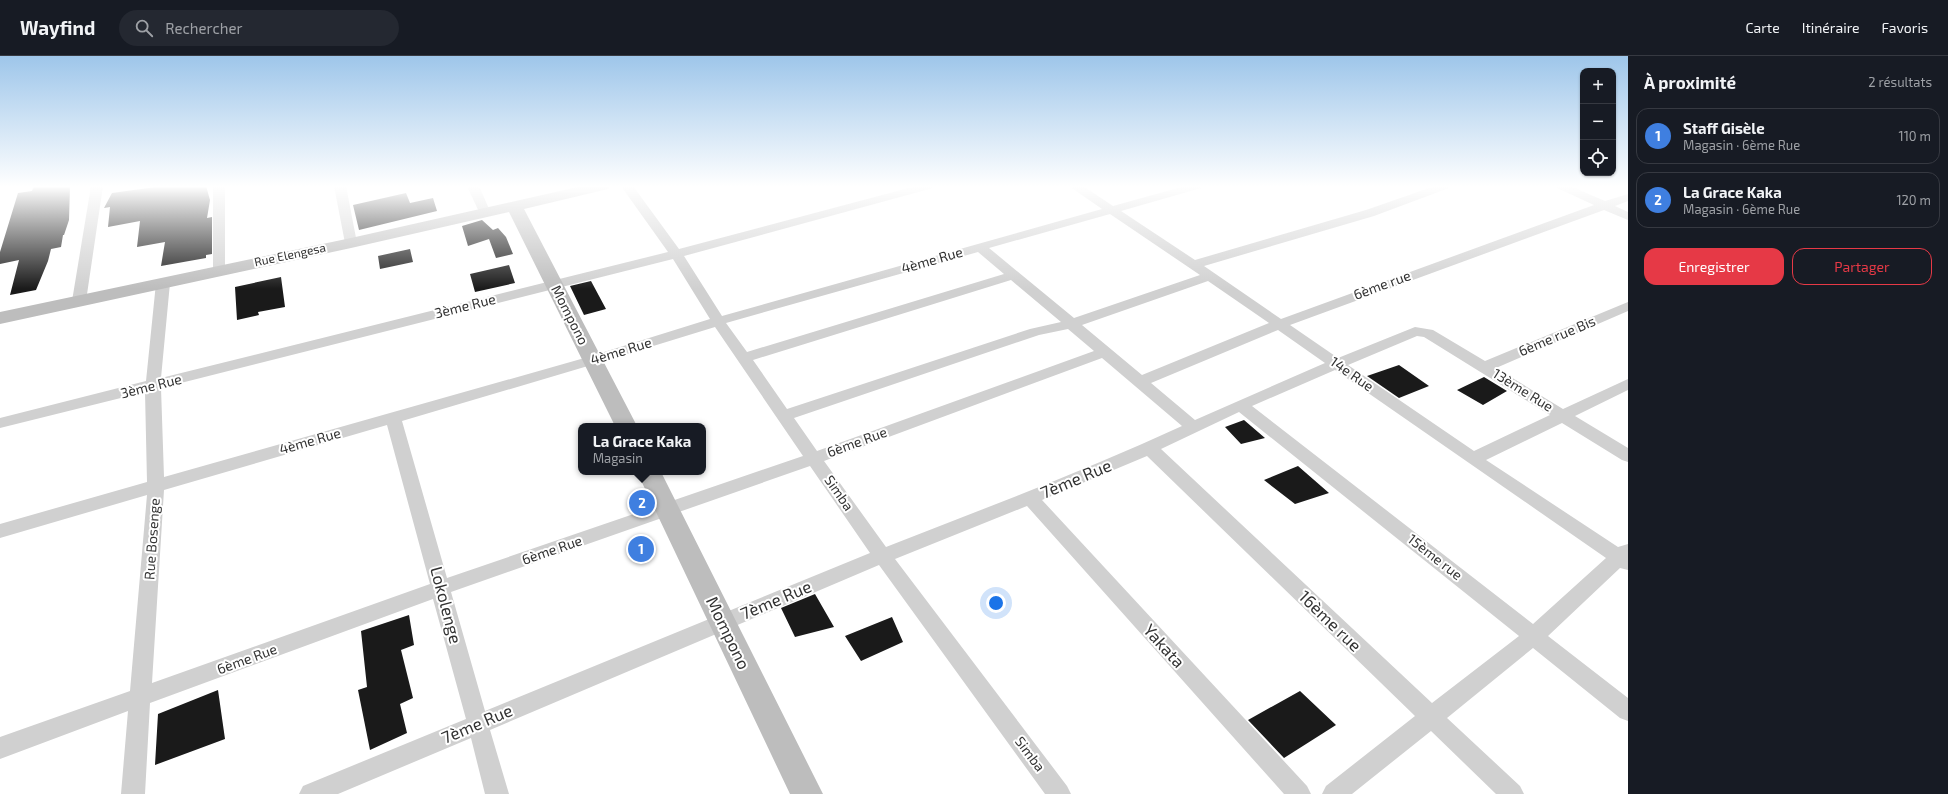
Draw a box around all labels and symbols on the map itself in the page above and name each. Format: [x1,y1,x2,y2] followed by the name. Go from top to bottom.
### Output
[253,240,327,268] street label: Rue Elengesa
[899,243,965,276] street label: 4ème Rue
[1351,266,1413,303] street label: 6ème rue
[548,282,593,347] street label: Mompono
[433,290,497,321] street label: 3ème Rue
[1516,312,1598,359] street label: 6ème rue Bis
[588,333,654,368] street label: 4ème Rue
[1327,353,1377,395] street label: 14e Rue
[1490,364,1557,415] street label: 13ème Rue
[119,370,183,401] street label: 3ème Rue
[825,423,889,460] street label: 6ème Rue
[277,424,343,457] street label: 4ème Rue
[1037,454,1114,502] street label: 7ème Rue
[821,472,858,514] street label: Simba
[629,488,655,518] pin: 2
[140,497,163,580] street label: Rue Bosenge
[1405,530,1466,583] street label: 15ème rue
[519,531,584,568] street label: 6ème Rue
[628,534,654,564] pin: 1
[426,564,467,646] street label: Lokolenge
[737,575,814,623] street label: 7ème Rue
[1295,586,1366,655] street label: 16ème rue
[702,593,755,673] street label: Mompono
[986,593,1006,613] your location
[1140,619,1190,671] street label: Yakata
[215,640,279,677] street label: 6ème Rue
[438,699,515,747] street label: 7ème Rue
[1012,733,1049,774] street label: Simba

